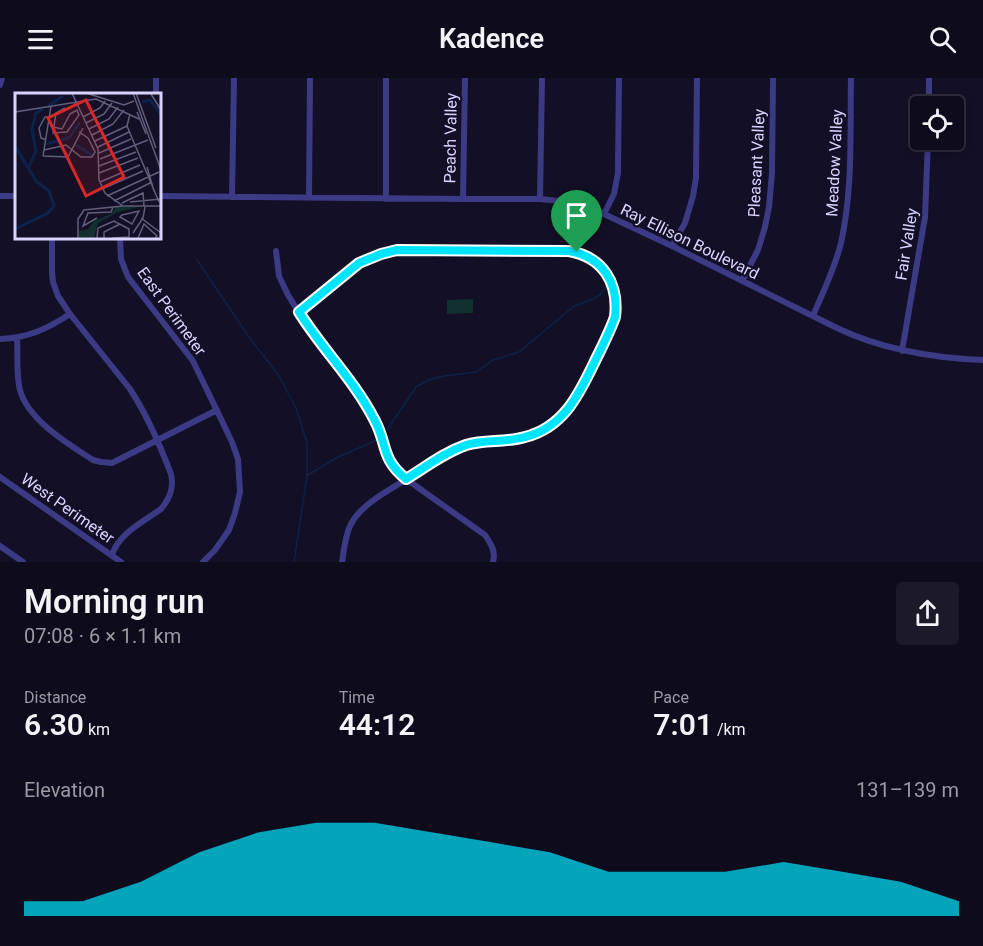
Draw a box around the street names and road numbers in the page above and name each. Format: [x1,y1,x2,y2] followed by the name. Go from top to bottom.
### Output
[440,92,461,183] street label: Peach Valley
[744,108,769,218] street label: Pleasant Valley
[822,108,847,217] street label: Meadow Valley
[617,200,762,283] street label: Ray Ellison Boulevard
[891,206,922,282] street label: Fair Valley
[133,263,210,360] street label: East Perimeter
[17,469,118,548] street label: West Perimeter

